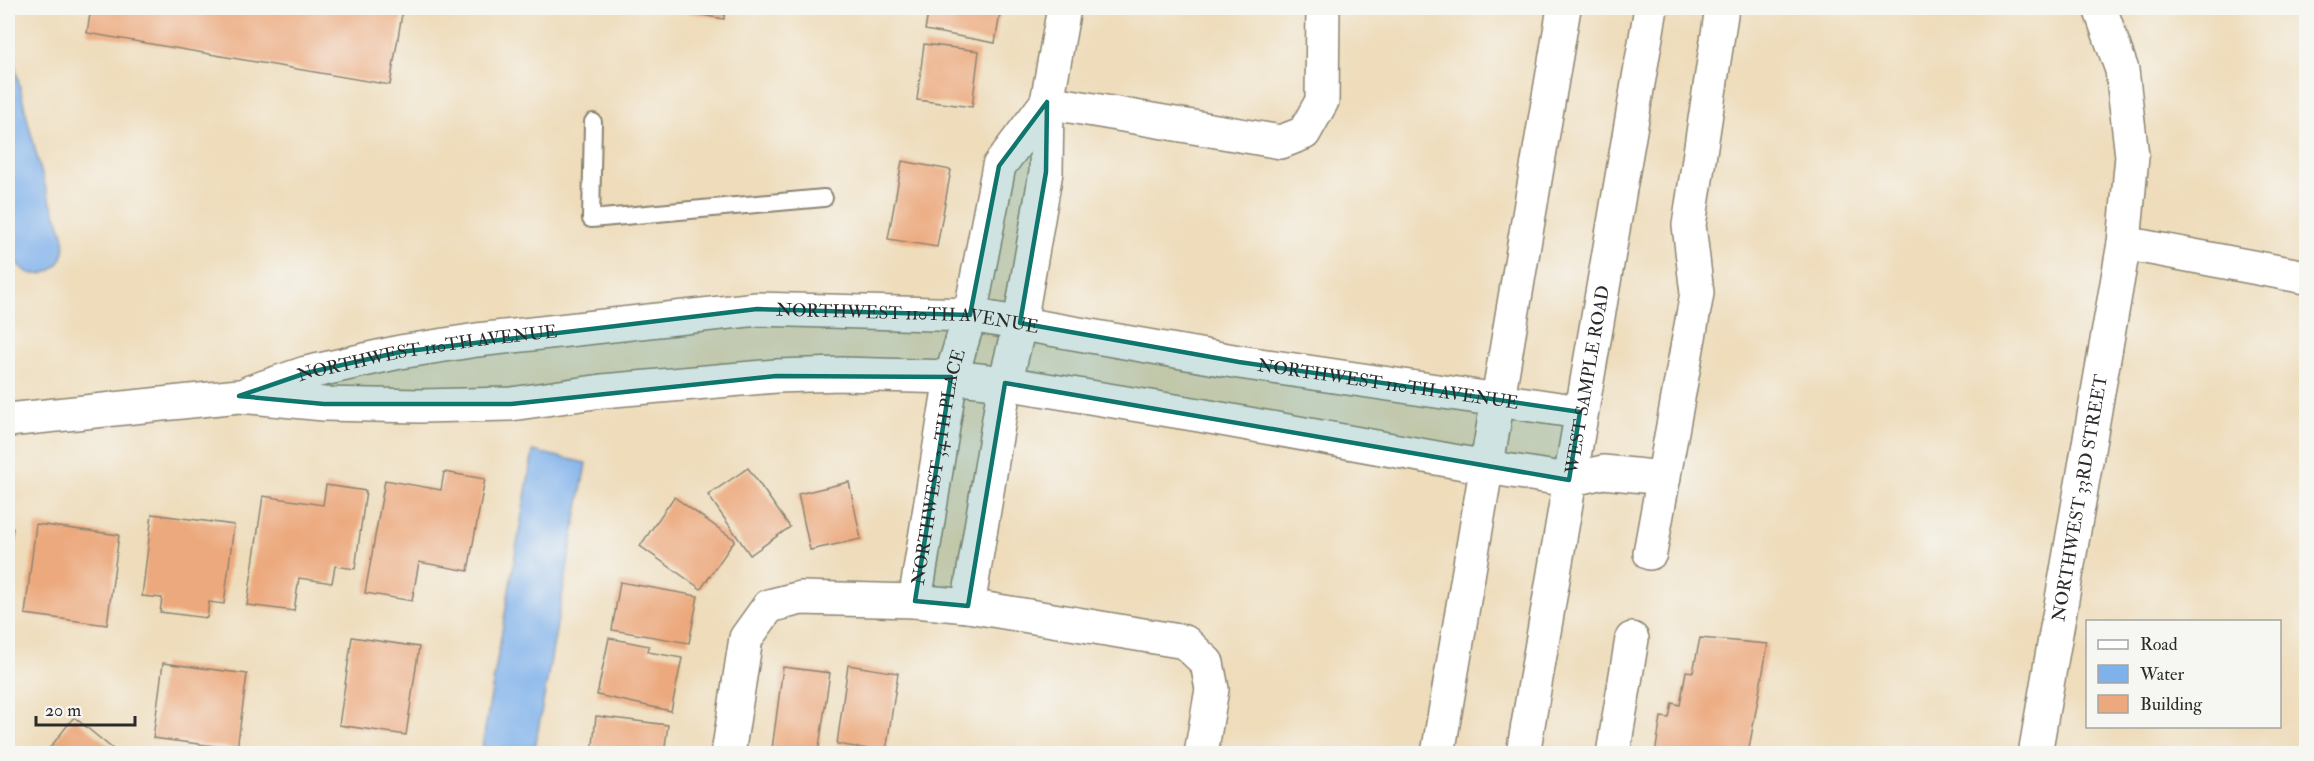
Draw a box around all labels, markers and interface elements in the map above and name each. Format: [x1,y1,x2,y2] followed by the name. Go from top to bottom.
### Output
[1560,284,1615,476] street label: WEST SAMPLE ROAD
[776,298,1041,338] street label: NORTHWEST 110TH AVENUE
[294,320,558,387] street label: NORTHWEST 110TH AVENUE
[906,346,970,587] street label: NORTHWEST 34TH PLACE
[1256,353,1520,414] street label: NORTHWEST 110TH AVENUE
[2047,372,2113,623] street label: NORTHWEST 33RD STREET
[2086,620,2281,728] legend
[2140,633,2178,656] text: Road
[2139,663,2184,686] text: Water
[36,689,135,727] scale bar
[2140,693,2203,716] text: Building
[45,699,81,722] text: 20 m

